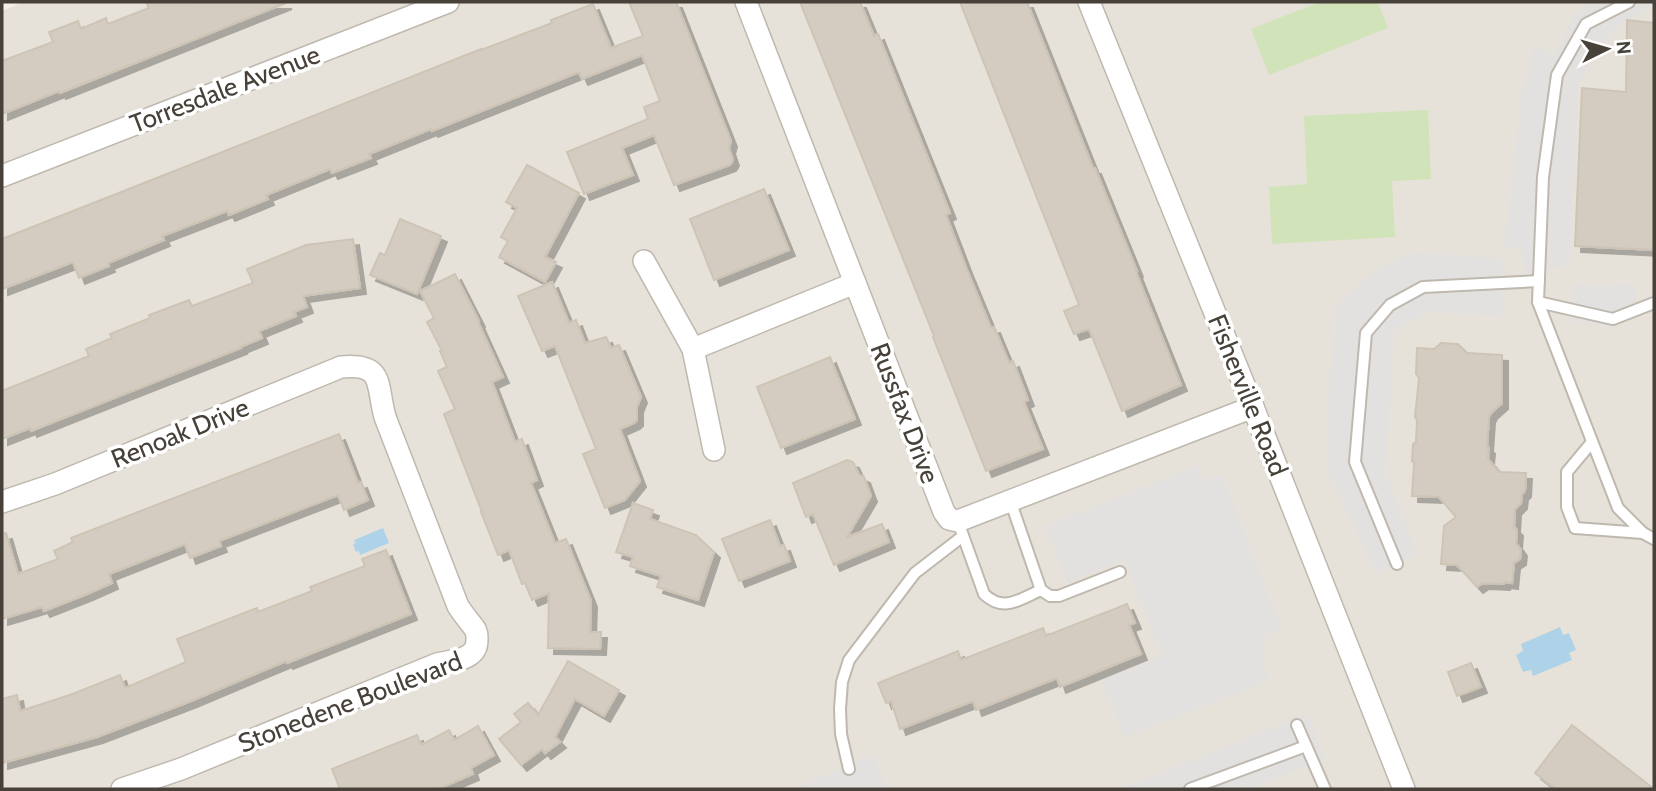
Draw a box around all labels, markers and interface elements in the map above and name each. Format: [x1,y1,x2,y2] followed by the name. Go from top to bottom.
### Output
[1572,14,1642,84] north arrow
[126,38,324,140] street label: Torresdale Avenue
[1611,40,1635,55] text: N
[1201,310,1295,480] street label: Fisherville Road
[864,338,946,488] street label: Russfax Drive
[106,391,254,475] street label: Renoak Drive
[234,645,466,759] street label: Stonedene Boulevard

